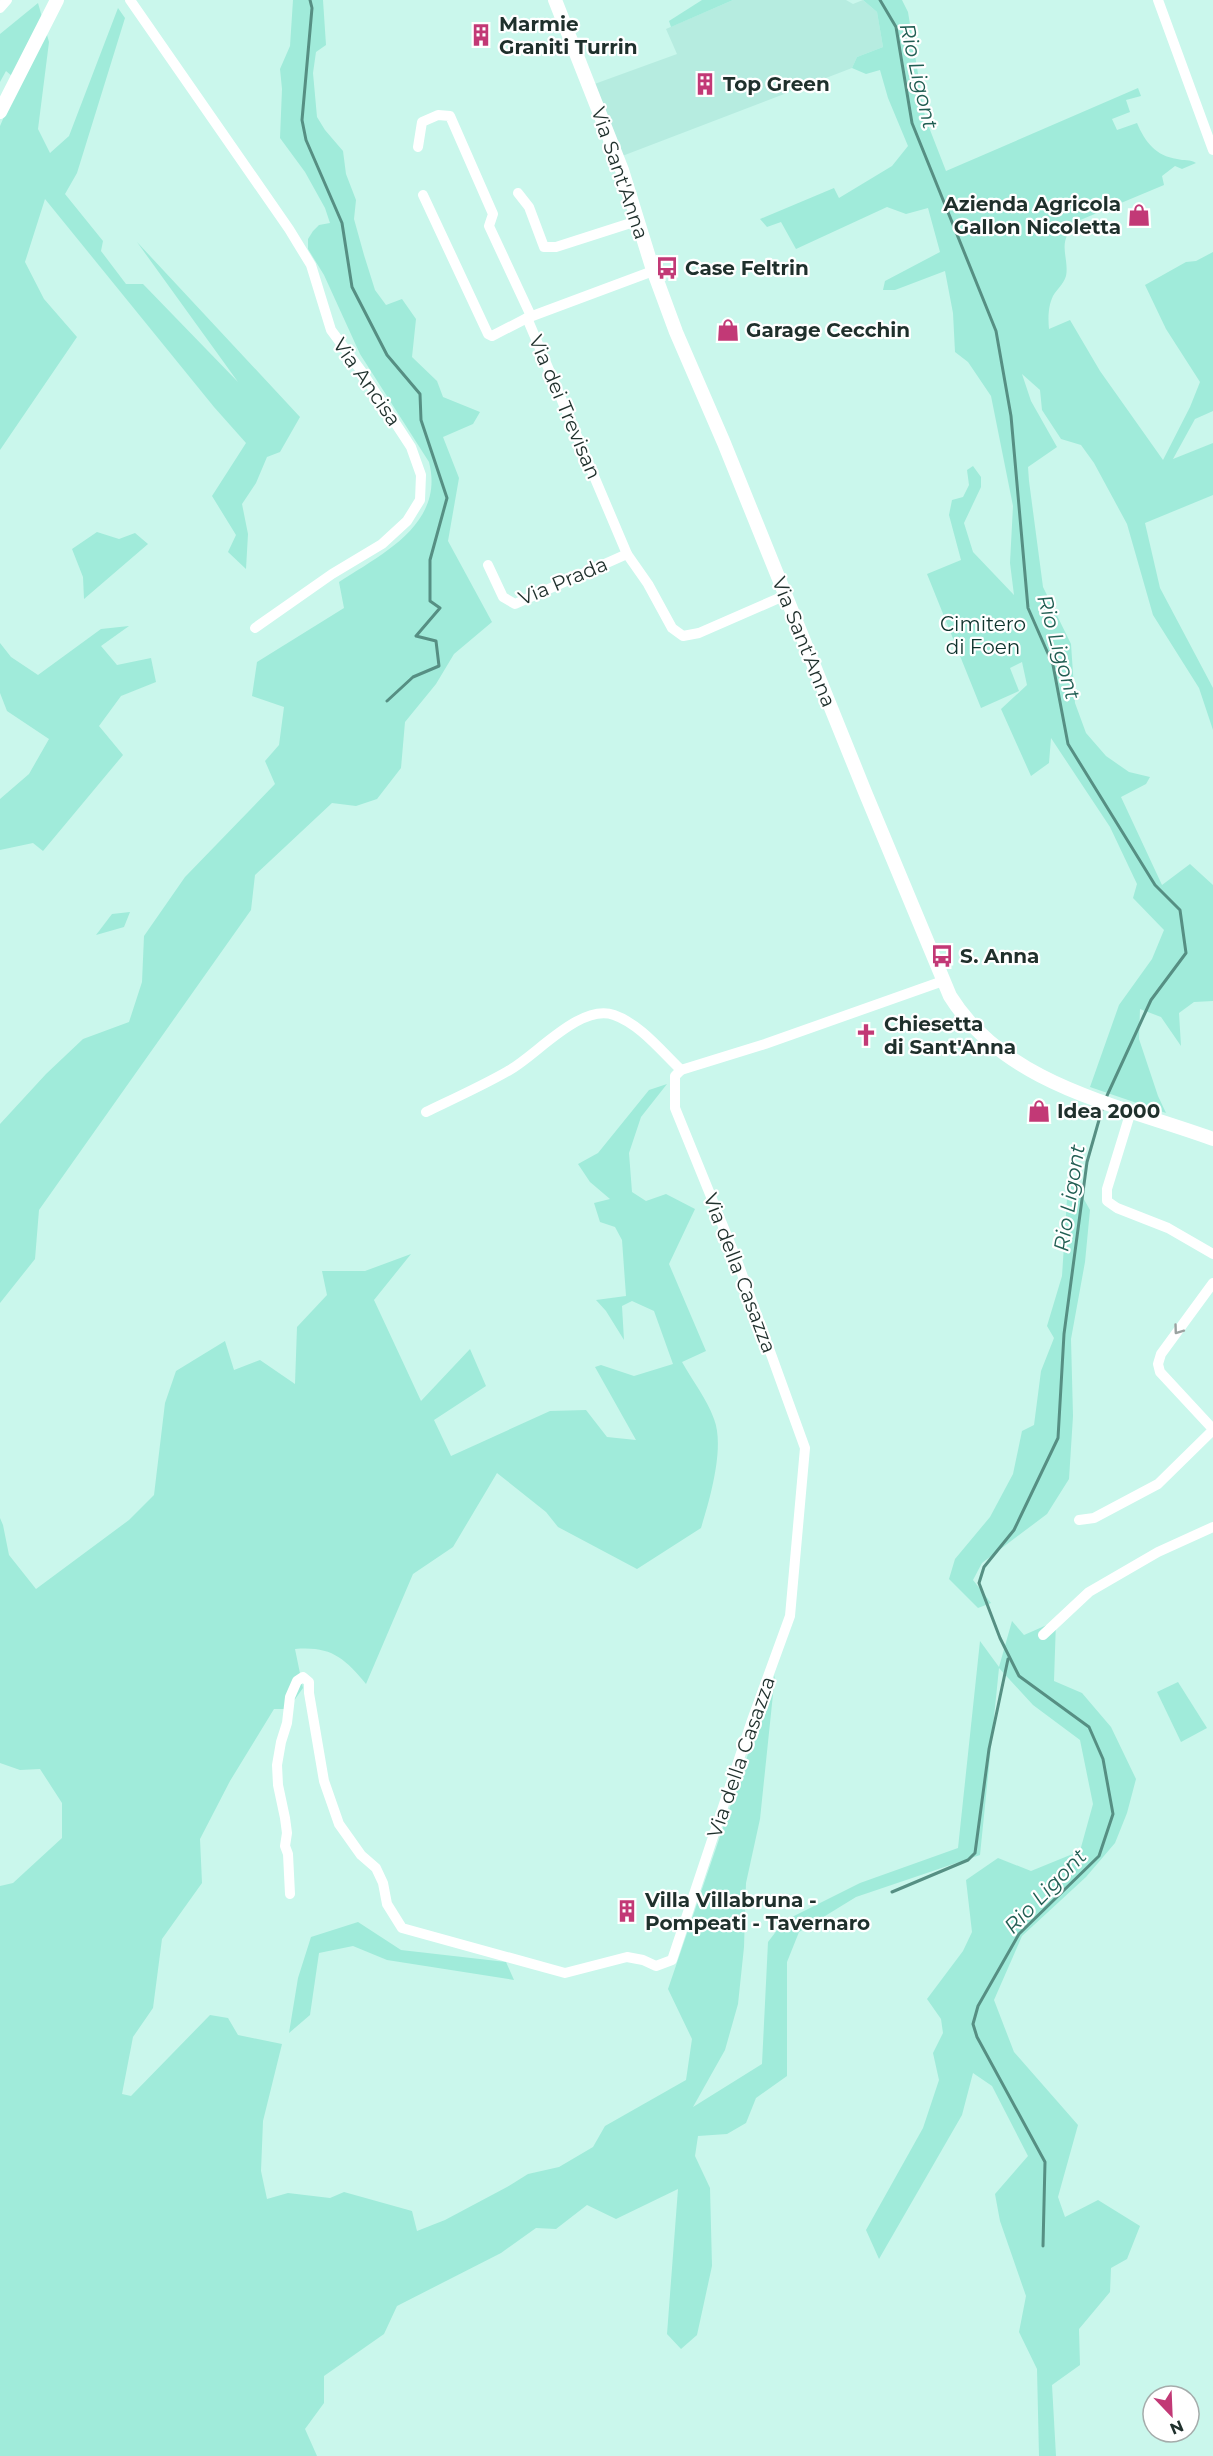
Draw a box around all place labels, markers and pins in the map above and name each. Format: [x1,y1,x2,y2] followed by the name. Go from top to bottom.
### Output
[499,12,638,59] place label: Marmie Graniti Turrin
[468,22,494,48] building icon: Marmie Graniti Turrin
[692,71,718,97] building icon: Top Green
[723,72,830,96] place label: Top Green
[943,192,1121,239] place label: Azienda Agricola Gallon Nicoletta
[1126,202,1152,228] shop icon: Azienda Agricola Gallon Nicoletta
[654,255,680,281] bus stop icon: Case Feltrin
[685,256,809,280] place label: Case Feltrin
[715,317,741,343] shop icon: Garage Cecchin
[746,318,910,342] place label: Garage Cecchin
[929,943,955,969] bus stop icon: S. Anna
[960,944,1039,968] place label: S. Anna
[884,1012,1016,1059] place label: Chiesetta di Sant'Anna
[853,1022,879,1048] church icon: Chiesetta di Sant'Anna
[1026,1098,1052,1124] shop icon: Idea 2000
[1057,1099,1160,1123] place label: Idea 2000
[644,1888,870,1935] place label: Villa Villabruna - Pompeati - Tavernaro
[614,1898,640,1924] building icon: Villa Villabruna - Pompeati - Tavernaro

